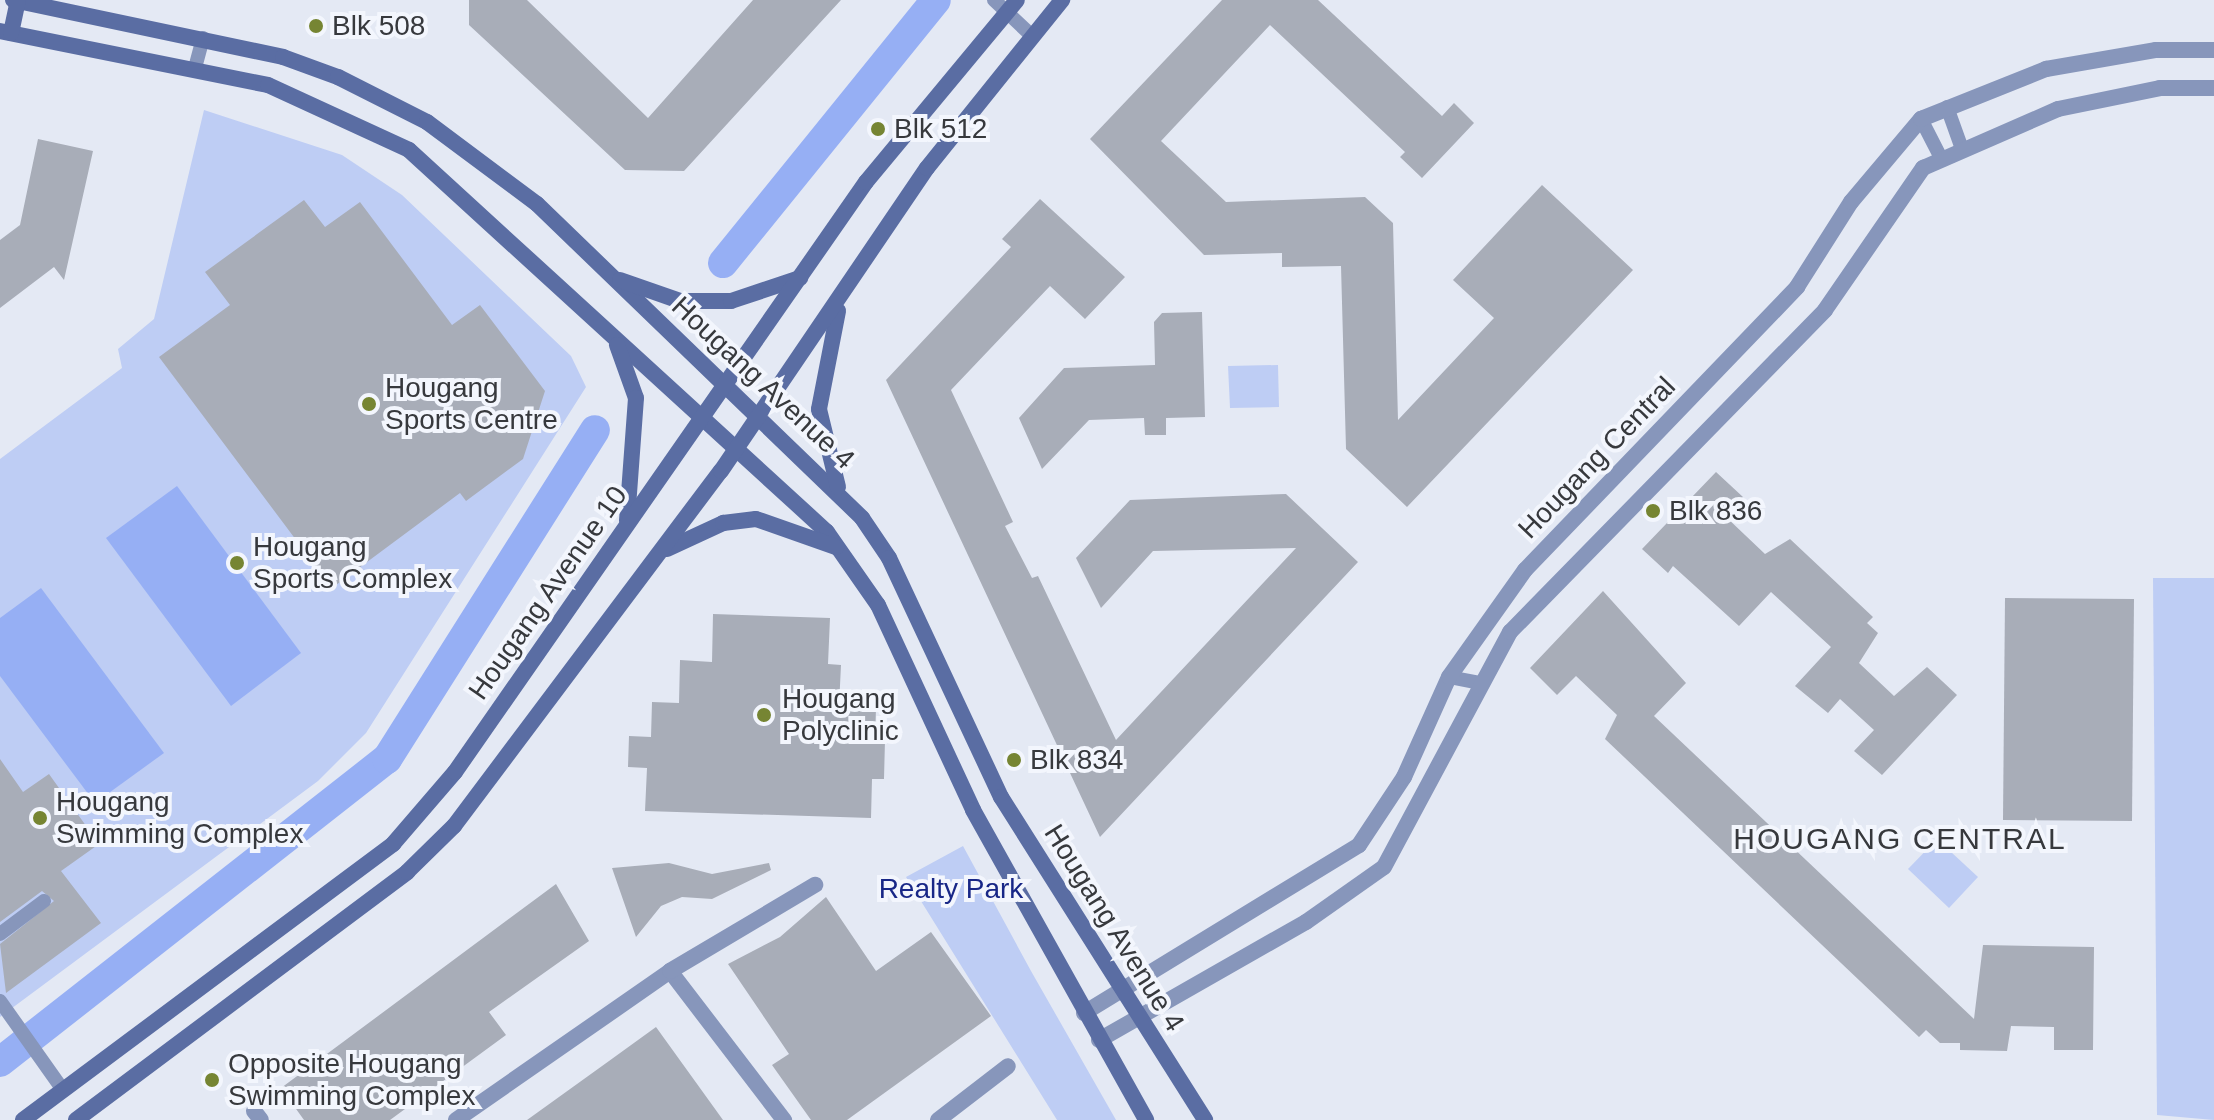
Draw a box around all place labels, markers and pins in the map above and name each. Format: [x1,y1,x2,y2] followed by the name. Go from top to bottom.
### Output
[332,9,425,43] place label: Blk 508
[307,17,325,35] marker: Blk 508
[894,112,987,146] place label: Blk 512
[869,120,887,138] marker: Blk 512
[385,371,558,437] place label: Hougang Sports Centre
[360,395,378,413] marker: Hougang Sports Centre
[1669,494,1762,528] place label: Blk 836
[1644,502,1662,520] marker: Blk 836
[253,530,452,596] place label: Hougang Sports Complex
[228,554,246,572] marker: Hougang Sports Complex
[782,682,899,748] place label: Hougang Polyclinic
[753,704,775,726] marker: Hougang Polyclinic
[1030,743,1123,777] place label: Blk 834
[1005,751,1023,769] marker: Blk 834
[56,785,303,851] place label: Hougang Swimming Complex
[31,809,49,827] marker: Hougang Swimming Complex
[228,1047,475,1113] place label: Opposite Hougang Swimming Complex
[203,1071,221,1089] marker: Opposite Hougang Swimming Complex

